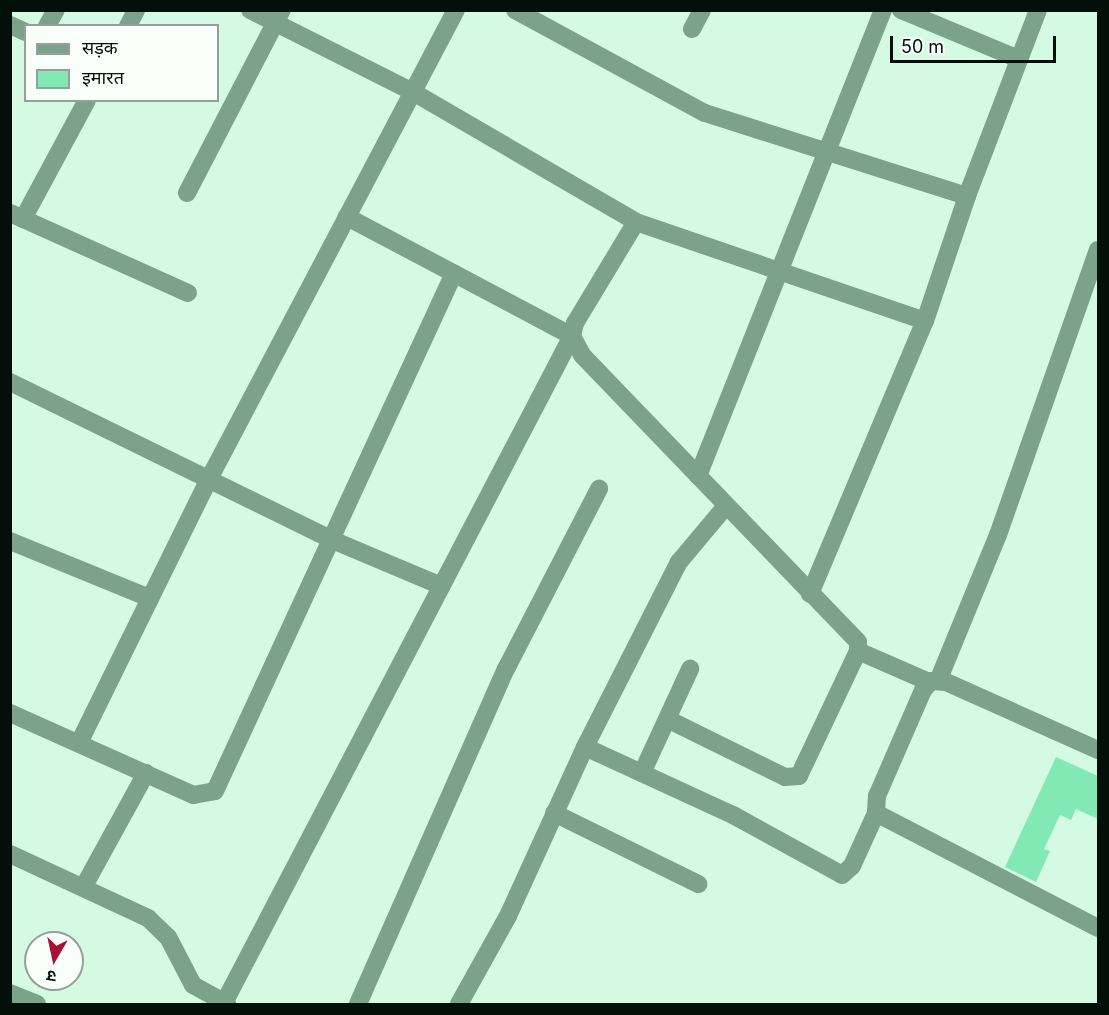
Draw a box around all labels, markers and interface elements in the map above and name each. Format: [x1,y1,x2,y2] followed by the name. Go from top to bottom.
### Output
[24,24,219,102] legend
[893,24,1060,62] scale bar
[901,36,944,57] text: 50 m
[82,37,118,58] text: सड़क
[82,67,124,88] text: इमारत
[24,931,84,991] north arrow
[45,966,58,987] text: उ

